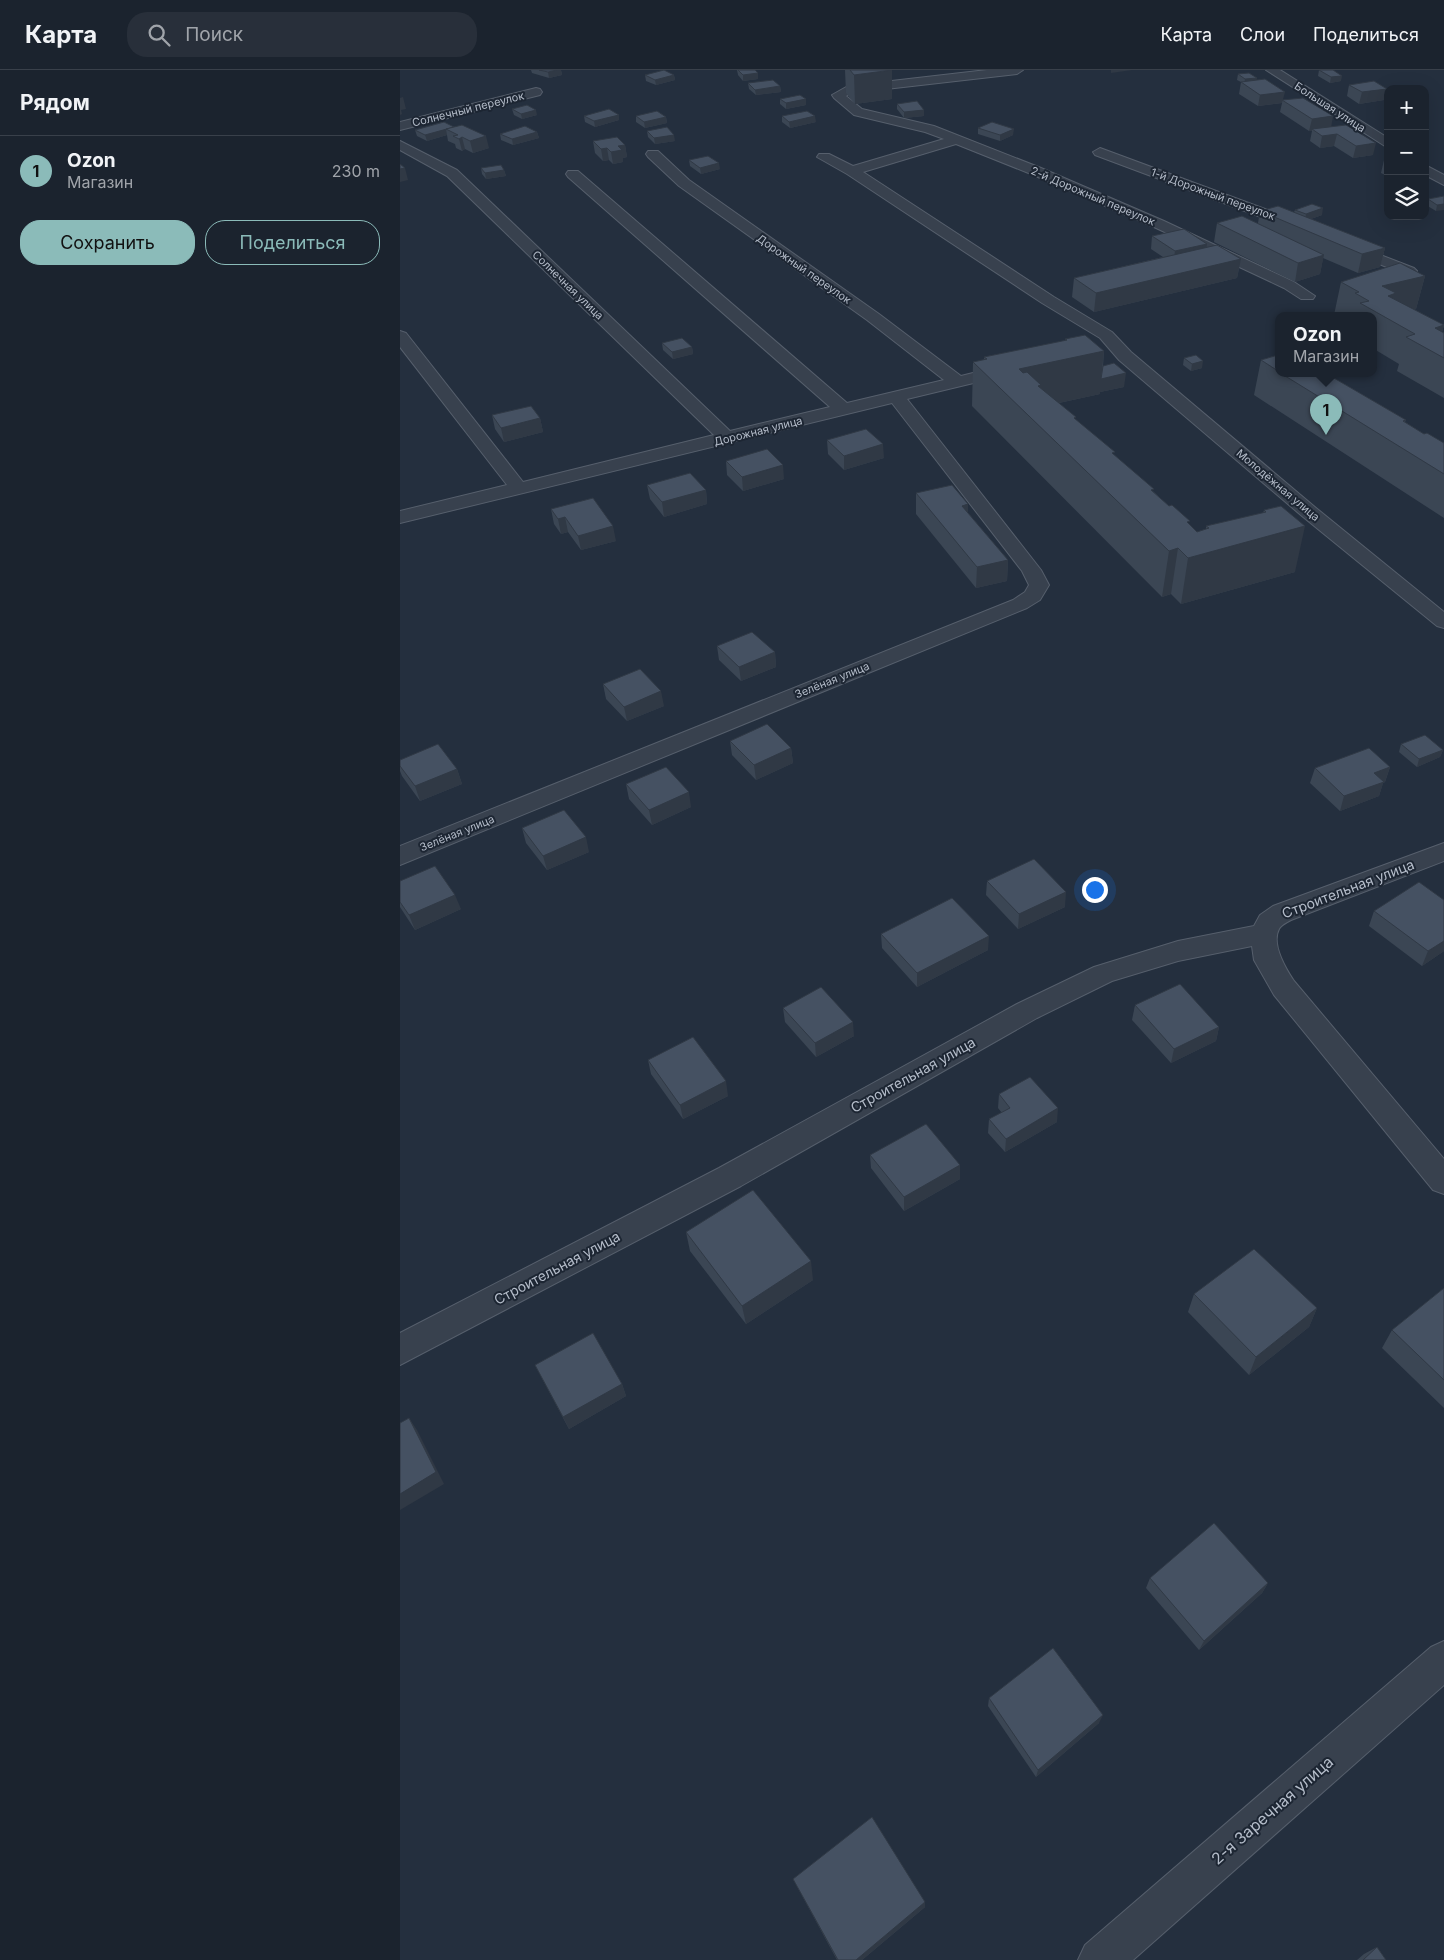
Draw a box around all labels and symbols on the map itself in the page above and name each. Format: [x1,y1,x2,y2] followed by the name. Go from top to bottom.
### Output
[1292,79,1368,135] street label: Большая улица
[411,88,525,130] street label: Солнечный переулок
[1029,163,1157,229] street label: 2-й Дорожный переулок
[1149,165,1277,223] street label: 1-й Дорожный переулок
[754,231,854,307] street label: Дорожный переулок
[530,248,606,322] street label: Солнечная улица
[1310,394,1342,435] pin: 1
[712,413,804,449] street label: Дорожная улица
[1233,446,1323,524] street label: Молодёжная улица
[793,659,871,701] street label: Зелёная улица
[418,812,496,854] street label: Зелёная улица
[1279,855,1416,922] street label: Строительная улица
[1082,877,1108,903] your location
[847,1033,978,1116] street label: Строительная улица
[491,1227,623,1308] street label: Строительная улица
[1207,1752,1337,1868] street label: 2-я Заречная улица

